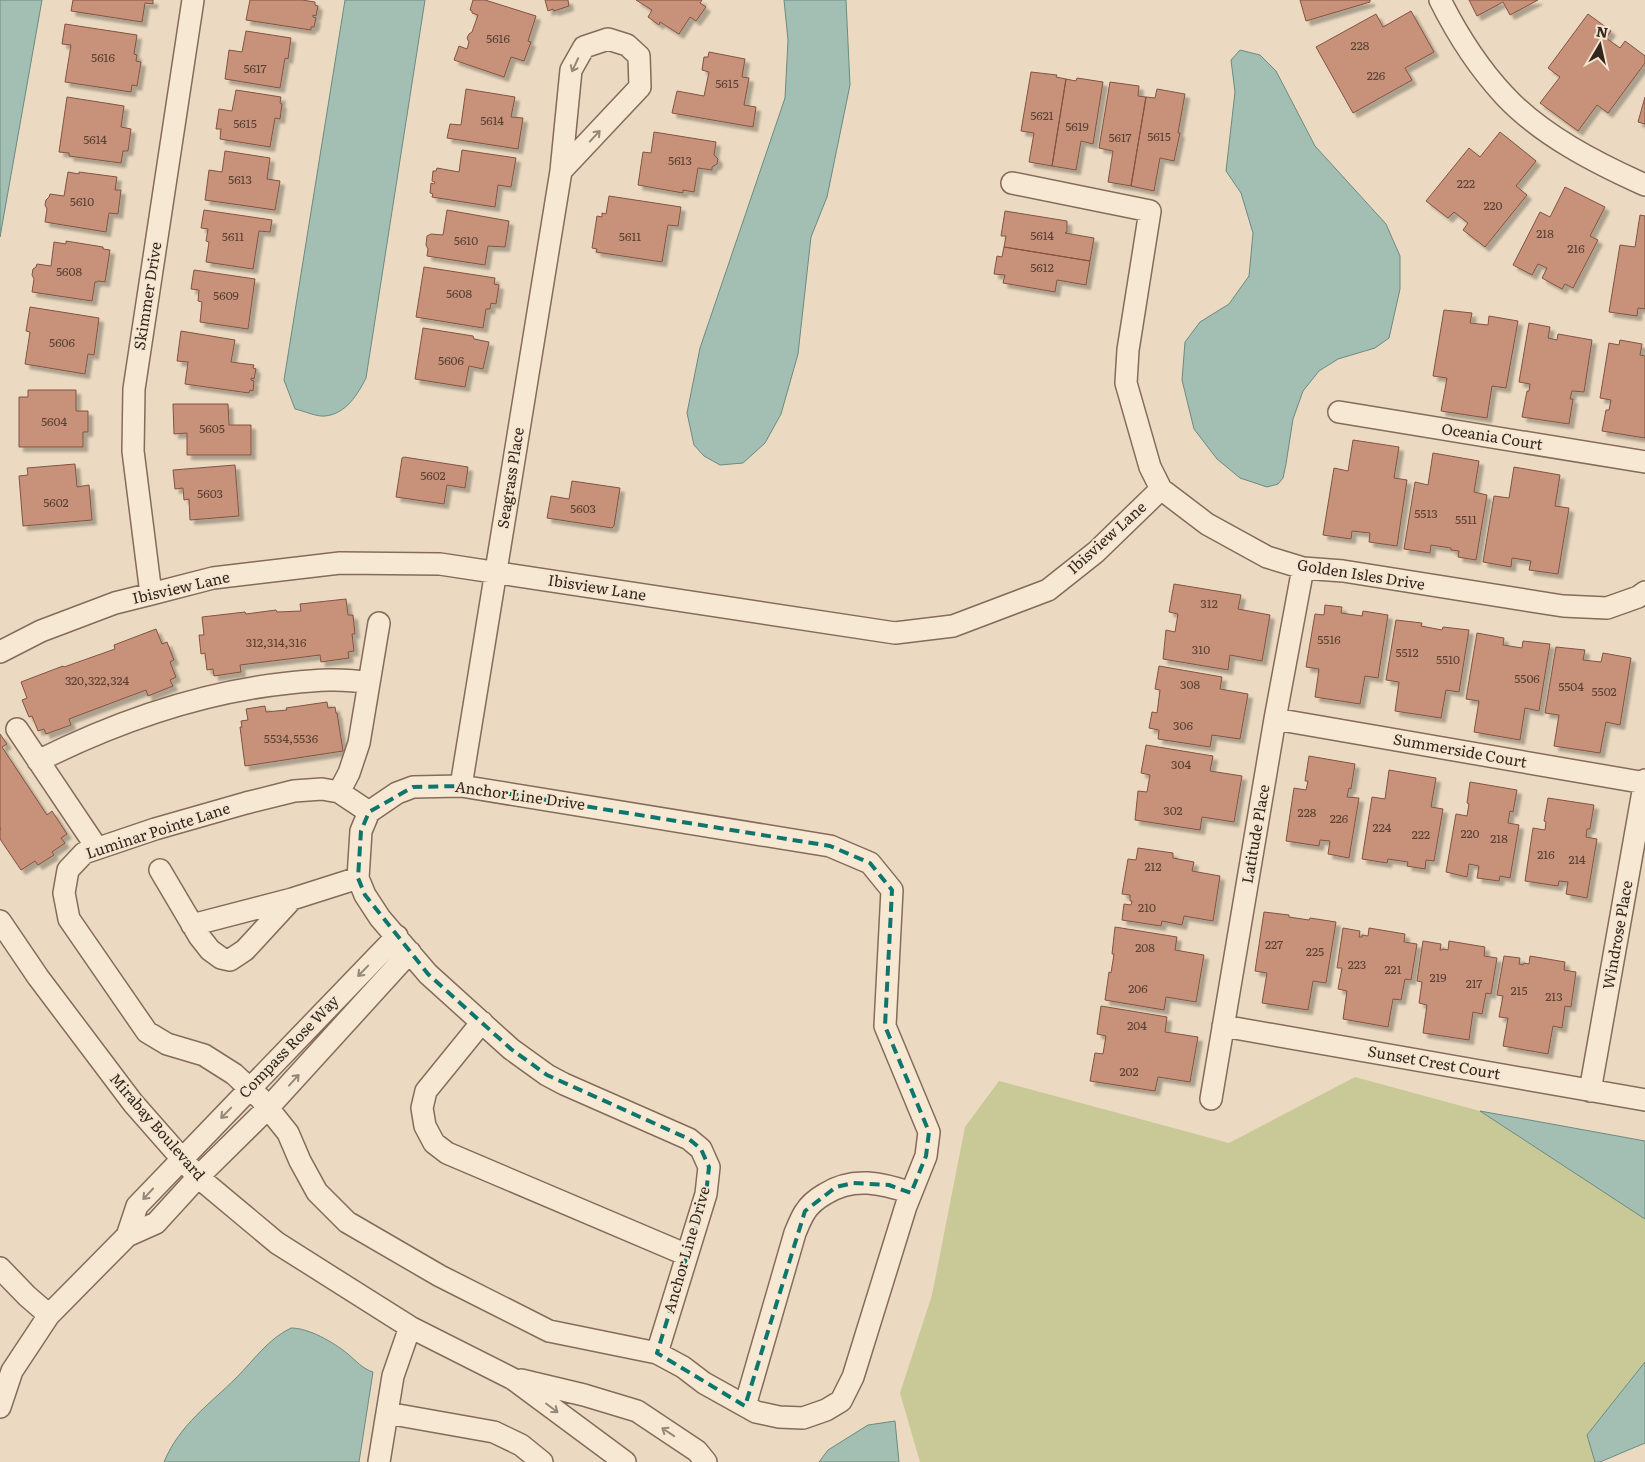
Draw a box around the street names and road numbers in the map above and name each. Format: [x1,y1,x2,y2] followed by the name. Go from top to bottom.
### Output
[127,240,166,351] street label: Skimmer Drive
[1440,416,1545,455] street label: Oceania Court
[490,425,529,530] street label: Seagrass Place
[1061,495,1151,579] street label: Ibisview Lane
[1296,552,1427,595] street label: Golden Isles Drive
[130,564,232,609] street label: Ibisview Lane
[546,567,648,606] street label: Ibisview Lane
[1392,726,1529,773] street label: Summerside Court
[454,774,587,815] street label: Anchor Line Drive
[1234,782,1275,885] street label: Latitude Place
[82,795,233,864] street label: Luminar Pointe Lane
[1596,878,1637,991] street label: Windrose Place
[232,989,344,1103] street label: Compass Rose Way
[1366,1039,1502,1084] street label: Sunset Crest Court
[105,1067,211,1185] street label: Mirabay Boulevard
[656,1183,715,1316] street label: Anchor Line Drive

